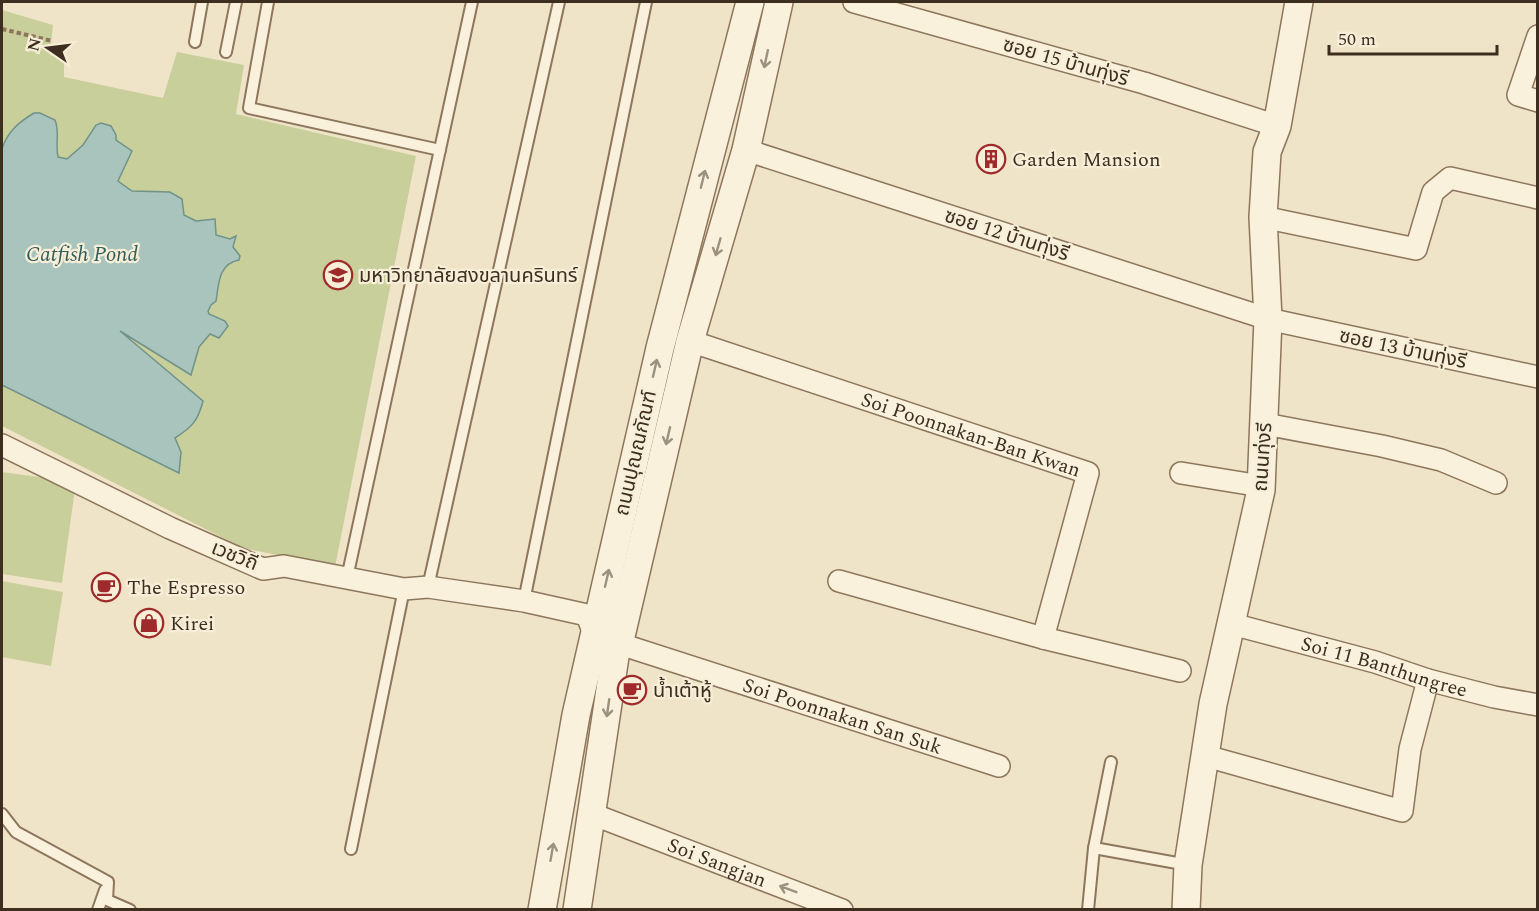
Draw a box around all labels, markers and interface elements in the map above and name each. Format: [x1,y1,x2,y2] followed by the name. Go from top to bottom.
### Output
[18,18,78,78] north arrow
[1329,18,1497,56] scale bar
[1338,26,1376,53] text: 50 m
[999,30,1132,94] street label: ซอย 15 บ้านทุ่งรี
[21,35,48,54] text: N
[760,49,772,68] one-way arrow
[975,143,1007,175] building icon: Garden Mansion
[1012,145,1161,175] place label: Garden Mansion
[698,170,709,189] one-way arrow
[940,201,1073,269] street label: ซอย 12 บ้านทุ่งรี
[712,237,723,256] one-way arrow
[26,239,138,271] water label: Catfish Pond
[322,259,354,291] school or university icon: มหาวิทยาลัยสงขลานครินทร์
[359,261,579,291] place label: มหาวิทยาลัยสงขลานครินทร์
[1336,321,1469,377] street label: ซอย 13 บ้านทุ่งรี
[650,358,661,378] one-way arrow
[857,385,1084,486] street label: Soi Poonnakan-Ban Kwan
[607,388,665,519] street label: ถนนปุณณกัณฑ์
[1246,421,1280,493] street label: ถนนทุ่งรี
[662,426,674,445] one-way arrow
[207,533,263,579] street label: เวชวิถี
[602,569,613,589] one-way arrow
[90,571,122,603] cafe icon: The Espresso
[127,573,245,603] place label: The Espresso
[133,607,165,639] shop icon: Kirei
[170,609,214,639] place label: Kirei
[1297,629,1470,706] street label: Soi 11 Banthungree
[739,670,946,763] street label: Soi Poonnakan San Suk
[616,674,648,706] cafe icon: น้ำเต้าหู้
[653,676,712,706] place label: น้ำเต้าหู้
[602,697,613,717] one-way arrow
[663,830,771,896] street label: Soi Sangjan
[547,843,558,862] one-way arrow
[779,882,798,893] one-way arrow

